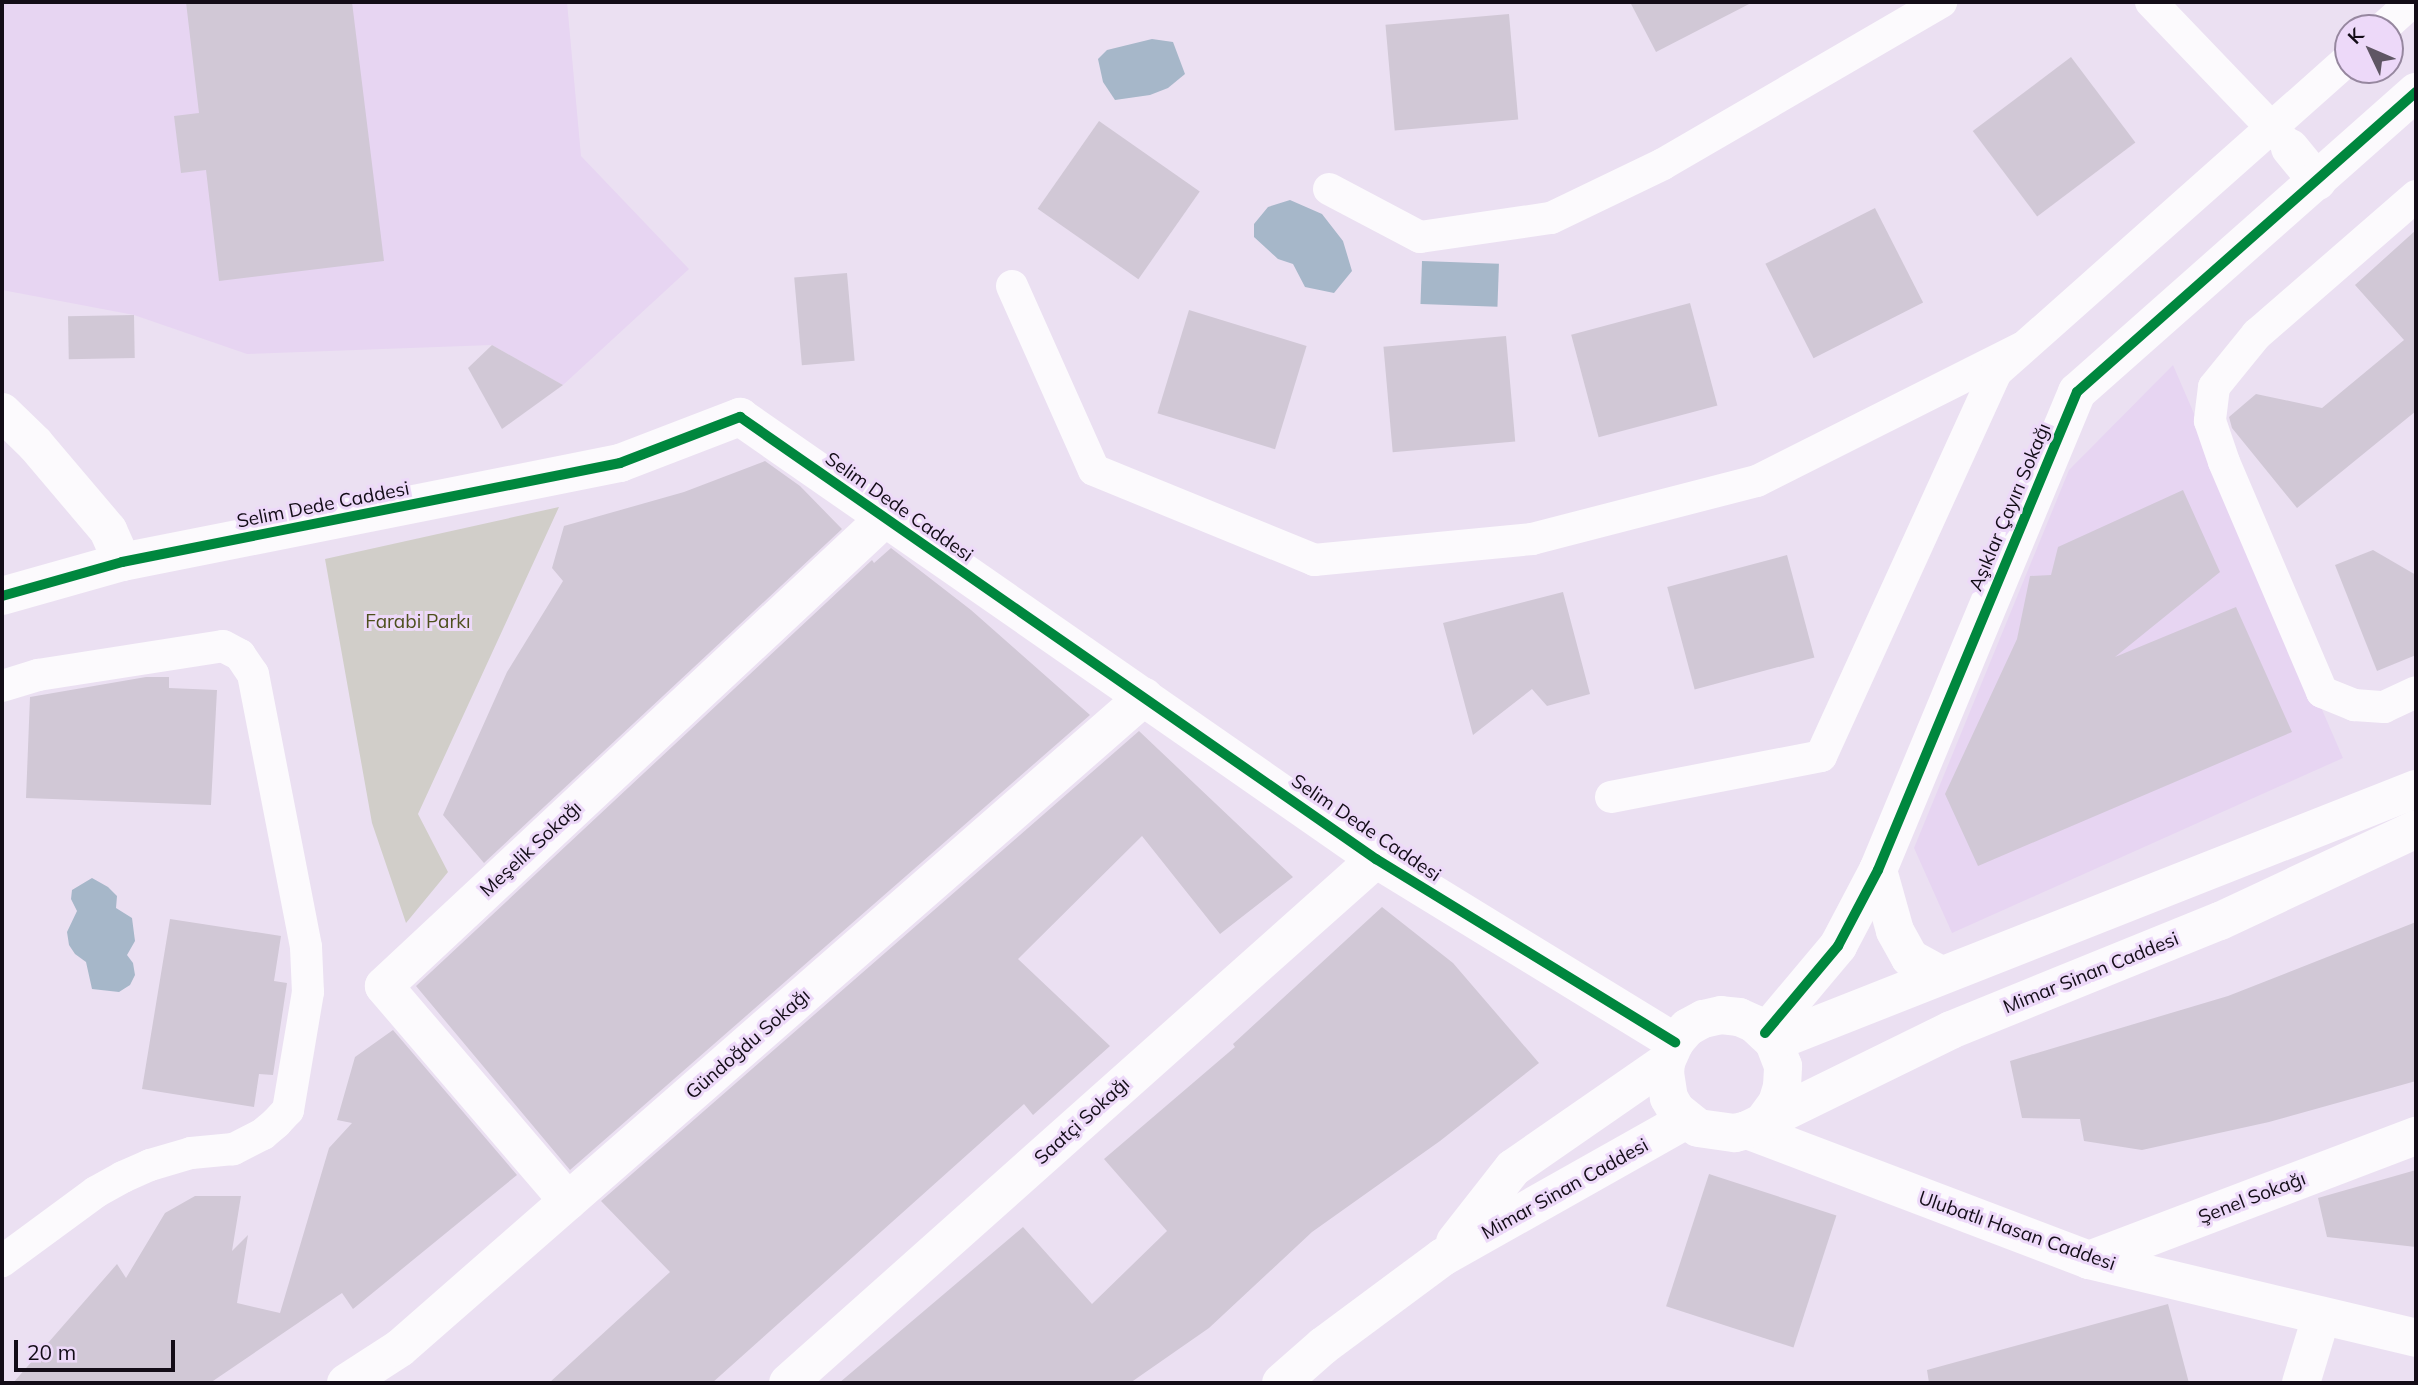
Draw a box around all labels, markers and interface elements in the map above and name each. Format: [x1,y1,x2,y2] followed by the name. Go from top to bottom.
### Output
[2334,14,2404,84] north arrow
[2342,23,2368,49] text: K
[1964,420,2056,594] street label: Aşıklar Çayırı Sokağı
[821,447,977,567] street label: Selim Dede Caddesi
[235,477,411,533] street label: Selim Dede Caddesi
[365,611,471,633] park label: Farabi Parkı
[1287,770,1445,886] street label: Selim Dede Caddesi
[476,796,586,902] street label: Meşelik Sokağı
[2000,927,2182,1019] street label: Mimar Sinan Caddesi
[681,984,815,1104] street label: Gündoğdu Sokağı
[1030,1072,1134,1170] street label: Saatçi Sokağı
[1478,1134,1652,1244] street label: Mimar Sinan Caddesi
[2195,1167,2309,1229] street label: Şenel Sokağı
[1916,1187,2118,1275] street label: Ulubatlı Hasan Caddesi
[18,1326,178,1370] scale bar
[27,1339,76,1365] text: 20 m

